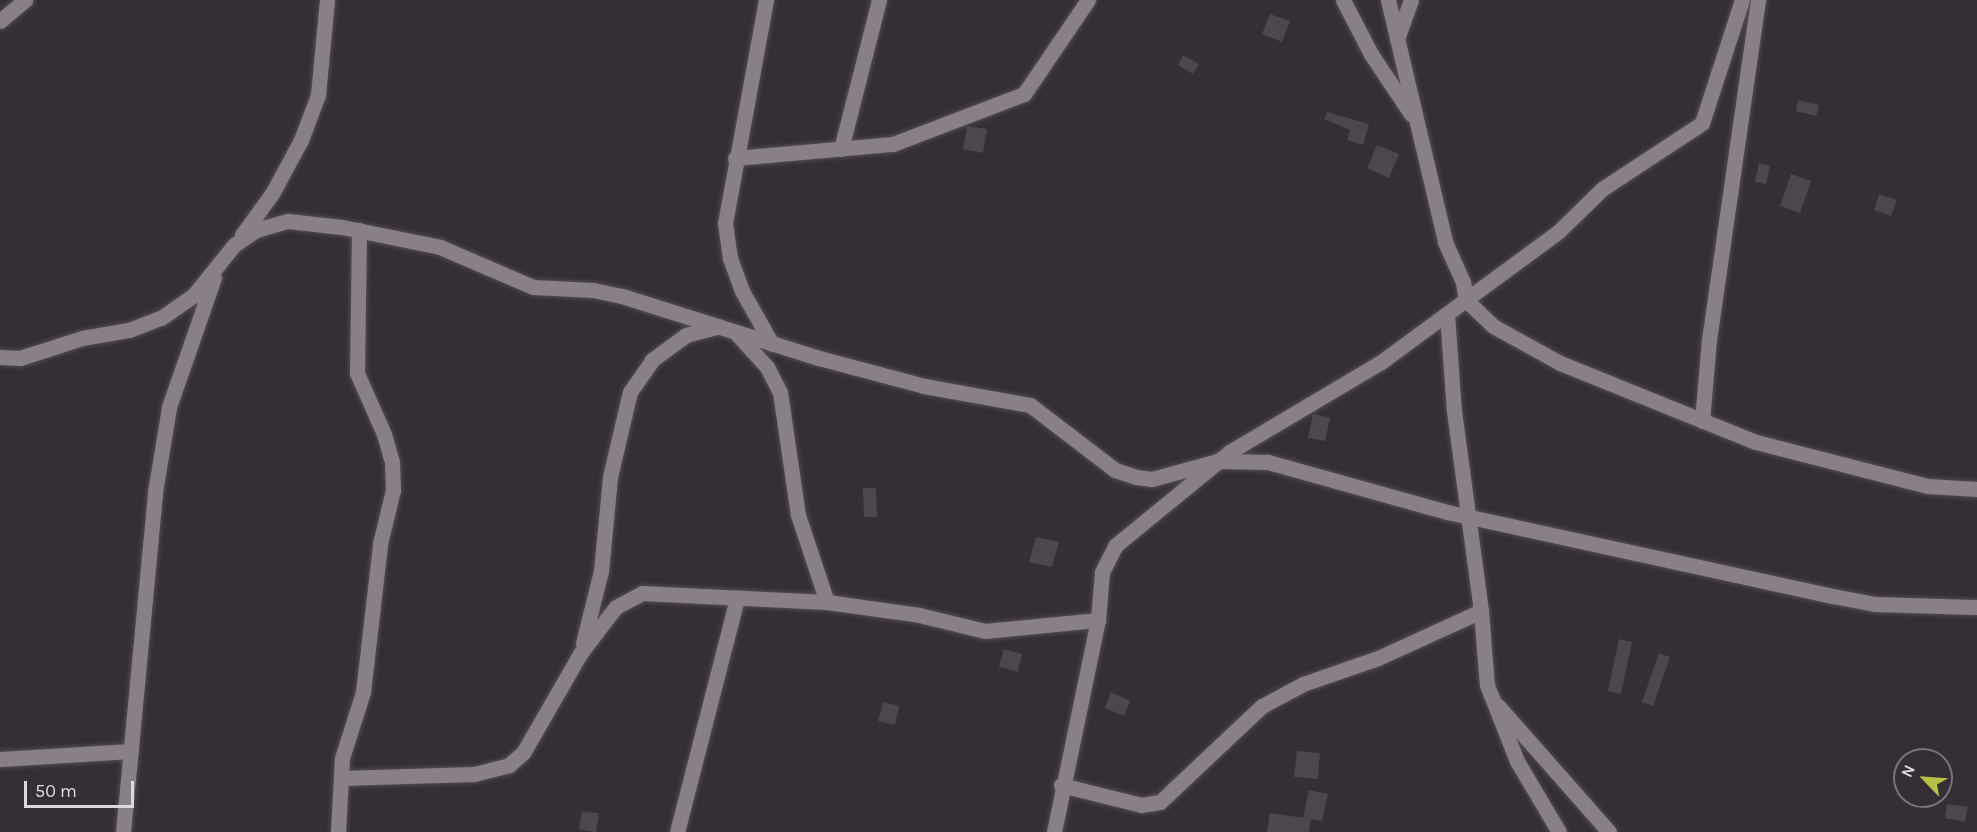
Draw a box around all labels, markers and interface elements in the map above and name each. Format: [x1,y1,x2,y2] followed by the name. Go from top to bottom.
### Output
[1893,748,1953,808] north arrow
[1897,762,1919,780] text: N
[27,769,136,807] scale bar
[35,780,77,802] text: 50 m

